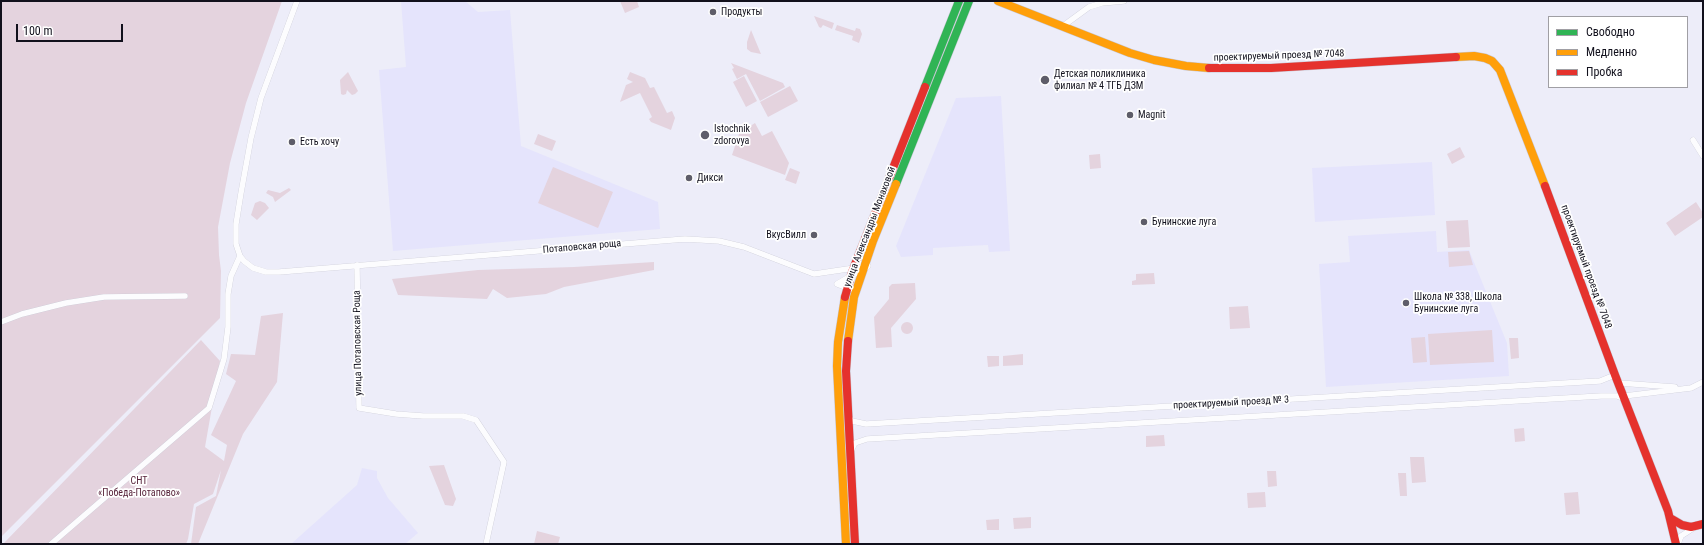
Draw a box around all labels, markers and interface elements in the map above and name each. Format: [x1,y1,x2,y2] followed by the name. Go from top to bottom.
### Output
[721,6,762,18] place label: Продукты
[708,7,718,17] marker: Продукты
[18,16,125,42] scale bar
[1548,16,1688,88] legend
[23,24,53,38] text: 100 m
[1586,25,1635,39] text: Свободно
[1586,45,1637,59] text: Медленно
[1213,48,1345,64] street label: проектируемый проезд № 7048
[1586,65,1623,79] text: Пробка
[1054,68,1145,92] place label: Детская поликлиника филиал № 4 ТГБ ДЗМ
[1039,74,1051,86] marker: Детская поликлиника филиал № 4 ТГБ ДЗМ
[1138,109,1165,121] place label: Magnit
[1125,110,1135,120] marker: Magnit
[714,123,750,146] place label: Istochnik zdorovya
[699,129,711,141] marker: Istochnik zdorovya
[300,136,339,148] place label: Есть хочу
[287,137,297,147] marker: Есть хочу
[842,165,898,289] street label: улица Александры Монаховой
[697,172,723,184] place label: Дикси
[684,173,694,183] marker: Дикси
[1558,203,1614,331] street label: проектируемый проезд № 7048
[1152,216,1216,228] place label: Бунинские луга
[1139,217,1149,227] marker: Бунинские луга
[766,229,806,241] place label: ВкусВилл
[809,230,819,240] marker: ВкусВилл
[542,238,622,256] street label: Потаповская роща
[351,290,365,396] street label: улица Потаповская Роща
[1414,291,1502,314] place label: Школа № 338, Школа Бунинские луга
[1401,298,1411,308] marker: Школа № 338, Школа Бунинские луга
[1173,394,1289,412] street label: проектируемый проезд № 3
[98,475,180,498] park label: СНТ «Победа-Потапово»

